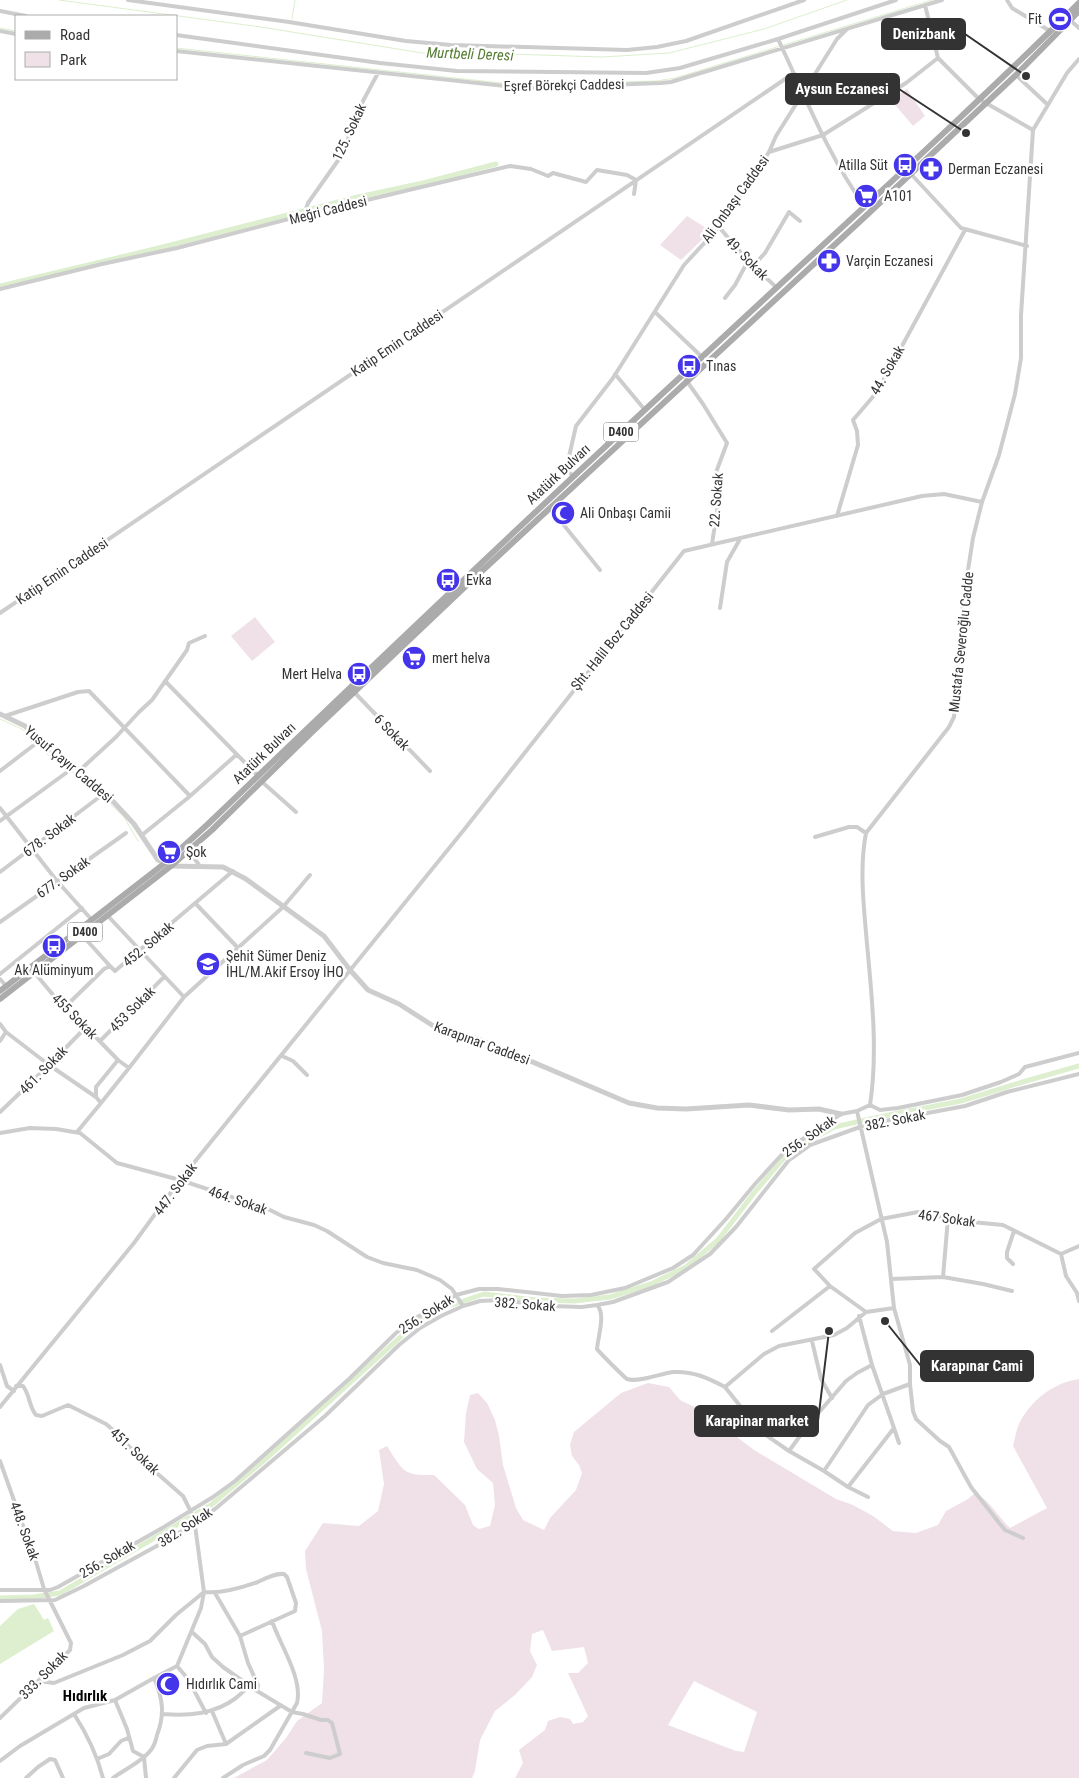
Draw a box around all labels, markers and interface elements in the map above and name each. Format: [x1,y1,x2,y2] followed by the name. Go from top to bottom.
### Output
[1047,6,1073,32] sports icon: Fit
[1028,11,1042,27] place label: Fit
[15,15,178,80] legend
[882,19,965,49] callout: Denizbank
[893,25,956,43] text: Denizbank
[60,26,90,44] text: Road
[426,43,515,65] water label: Murtbeli Deresi
[60,51,87,69] text: Park
[786,74,899,104] callout: Aysun Eczanesi
[503,76,625,94] street label: Eşref Börekçi Caddesi
[795,80,889,98] text: Aysun Eczanesi
[329,100,369,163] street label: 125. Sokak
[698,152,772,246] street label: Ali Onbaşı Caddesi
[892,152,918,178] bus stop icon: Atilla Süt
[918,156,944,182] pharmacy icon: Derman Eczanesi
[838,157,888,173] place label: Atilla Süt
[948,161,1043,177] place label: Derman Eczanesi
[853,183,879,209] supermarket icon: A101
[884,188,913,204] place label: A101
[288,193,368,227] street label: Meğri Caddesi
[722,233,772,284] street label: 49. Sokak
[816,248,842,274] pharmacy icon: Varçin Eczanesi
[846,253,933,269] place label: Varçin Eczanesi
[348,306,446,380] street label: Katip Emin Caddesi
[866,342,908,398] street label: 44. Sokak
[676,353,702,379] bus stop icon: Tınas
[706,358,736,374] place label: Tınas
[604,422,638,442] road number: D400
[523,440,593,508] street label: Atatürk Bulvarı
[706,472,726,528] street label: 22. Sokak
[550,500,576,526] mosque icon: Ali Onbaşı Camii
[580,505,671,521] place label: Ali Onbaşı Camii
[13,534,111,608] street label: Katip Emin Caddesi
[435,567,461,593] bus stop icon: Evka
[946,570,976,713] street label: Mustafa Severoğlu Cadde
[466,572,492,588] place label: Evka
[567,589,657,693] street label: Şht. Halil Boz Caddesi
[401,645,427,671] supermarket icon: mert helva
[432,650,490,666] place label: mert helva
[346,661,372,687] bus stop icon: Mert Helva
[282,666,342,682] place label: Mert Helva
[371,711,413,754] street label: 6 Sokak
[229,719,299,787] street label: Atatürk Bulvarı
[22,722,116,806] street label: Yusuf Çayır Caddesi
[20,810,79,860] street label: 678. Sokak
[156,839,182,865] supermarket icon: Şok
[186,844,207,860] place label: Şok
[33,852,93,901] street label: 677. Sokak
[119,918,177,970] street label: 452. Sokak
[68,922,102,942] road number: D400
[41,933,67,959] bus stop icon: Ak Alüminyum
[226,948,344,980] place label: Şehit Sümer Deniz İHL/M.Akif Ersoy İHO
[195,951,221,977] school or university icon: Şehit Sümer Deniz İHL/M.Akif Ersoy İHO
[14,962,94,978] place label: Ak Alüminyum
[106,983,158,1035] street label: 453 Sokak
[49,990,101,1042] street label: 455 Sokak
[432,1018,532,1068] street label: Karapınar Caddesi
[16,1042,71,1097] street label: 461. Sokak
[863,1106,927,1134] street label: 382. Sokak
[779,1111,839,1160] street label: 256. Sokak
[150,1159,200,1218] street label: 447. Sokak
[206,1182,270,1218] street label: 464. Sokak
[917,1206,977,1230] street label: 467 Sokak
[396,1291,457,1337] street label: 256. Sokak
[494,1294,557,1314] street label: 382. Sokak
[921,1351,1033,1381] callout: Karapınar Cami
[931,1357,1023,1375] text: Karapınar Cami
[695,1406,818,1436] callout: Karapinar market
[705,1412,809,1430] text: Karapinar market
[107,1424,163,1478] street label: 451. Sokak
[7,1499,43,1563] street label: 448. Sokak
[155,1503,216,1550] street label: 382. Sokak
[76,1536,138,1581] street label: 256. Sokak
[16,1647,71,1702] street label: 333. Sokak
[155,1671,181,1697] mosque icon: Hıdırlık Cami
[186,1676,257,1692] place label: Hıdırlık Cami
[63,1687,108,1705] district label: Hıdırlık

